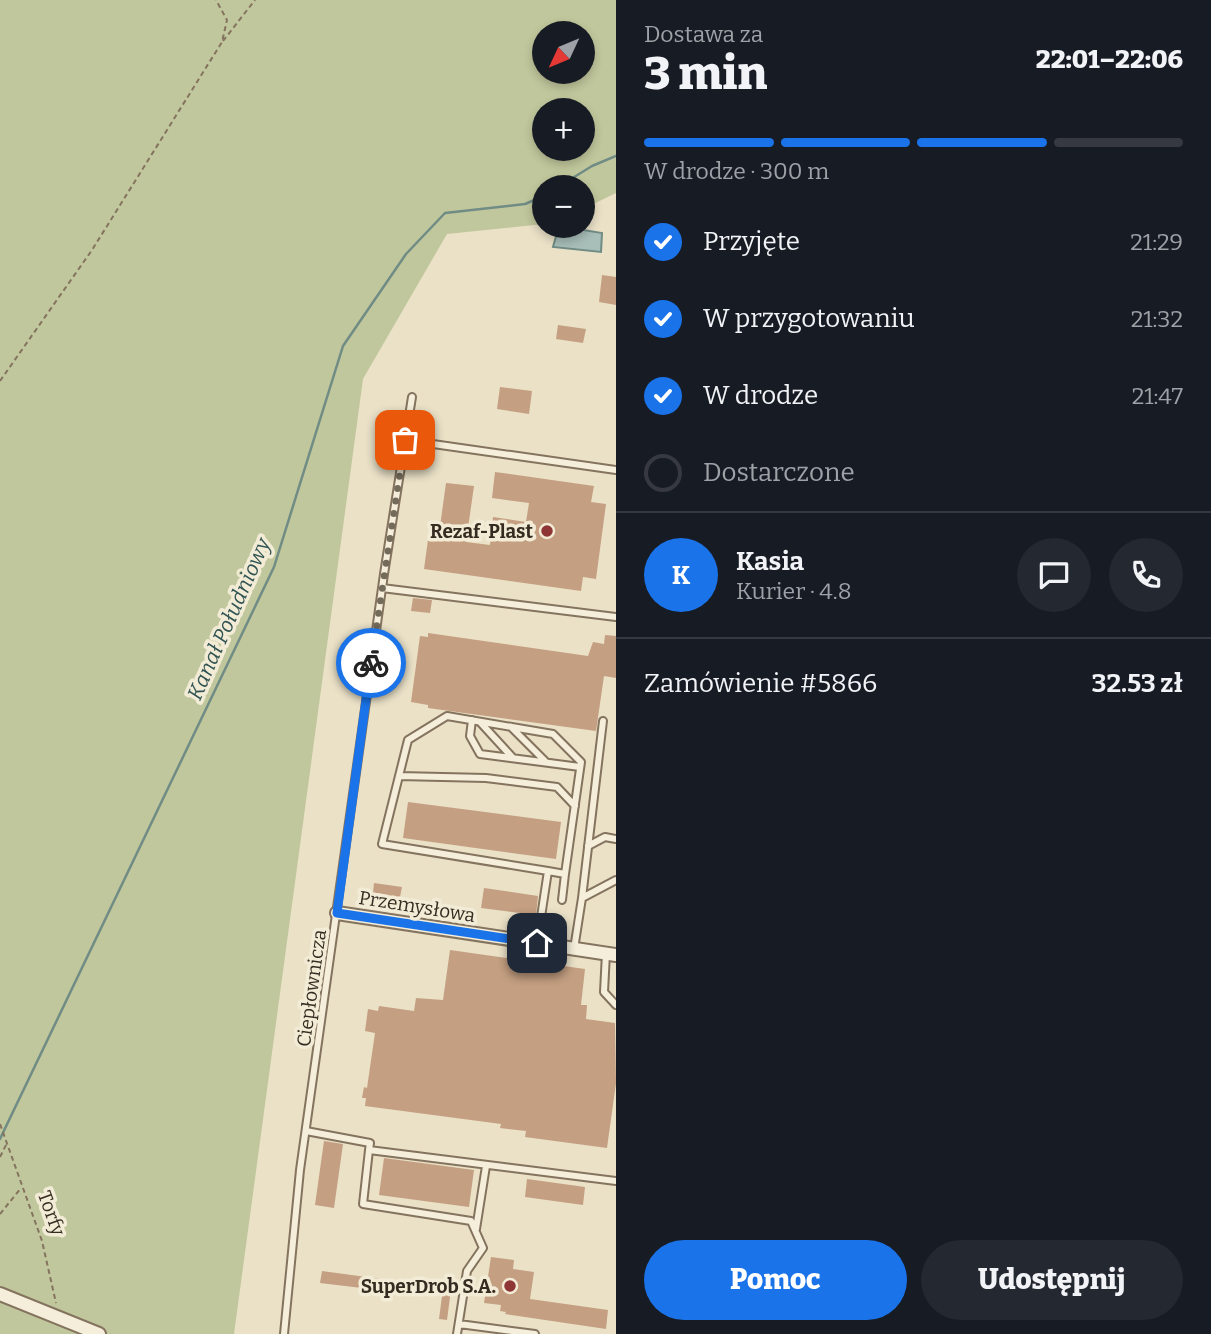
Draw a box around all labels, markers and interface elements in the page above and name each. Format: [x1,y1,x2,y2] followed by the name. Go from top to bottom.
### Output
[644,20,763,48] text: Dostawa za
[532,21,595,84] north arrow
[532,21,595,238] map controls
[1036,44,1183,75] text: 22:01–22:06
[644,46,767,101] text: 3 min
[532,98,595,161] button: +
[644,157,829,185] text: W drodze · 300 m
[532,175,595,238] button: −
[644,223,682,261] icon: check
[703,226,800,257] text: Przyjęte
[1130,228,1183,256] text: 21:29
[644,300,682,338] icon: check
[703,303,915,334] text: W przygotowaniu
[1131,305,1183,333] text: 21:32
[644,377,682,415] icon: check
[703,380,818,411] text: W drodze
[1132,382,1183,410] text: 21:47
[375,410,435,470] pin
[386,421,424,459] icon: bag
[703,457,855,488] text: Dostarczone
[430,520,533,543] place label: Rezaf-Plast
[539,523,555,539] marker: Rezaf-Plast
[182,533,277,704] water label: Kanał Południowy
[1017,538,1091,612] button: chat
[1109,538,1183,612] button: phone
[736,546,804,577] text: Kasia
[672,560,690,591] text: K
[736,577,851,605] text: Kurier · 4.8
[336,628,406,698] courier
[352,644,390,682] icon: bike
[644,668,877,699] text: Zamówienie #5866
[1091,668,1183,699] text: 32.53 zł
[357,886,477,927] street label: Przemysłowa
[507,913,567,973] pin
[518,924,556,962] icon: home
[292,927,331,1048] street label: Ciepłownicza
[33,1188,71,1240] street label: Torfy
[644,1240,907,1320] button: Pomoc
[921,1240,1183,1320] button: Udostępnij
[361,1275,496,1298] place label: SuperDrob S.A.
[502,1278,518,1294] marker: SuperDrob S.A.

